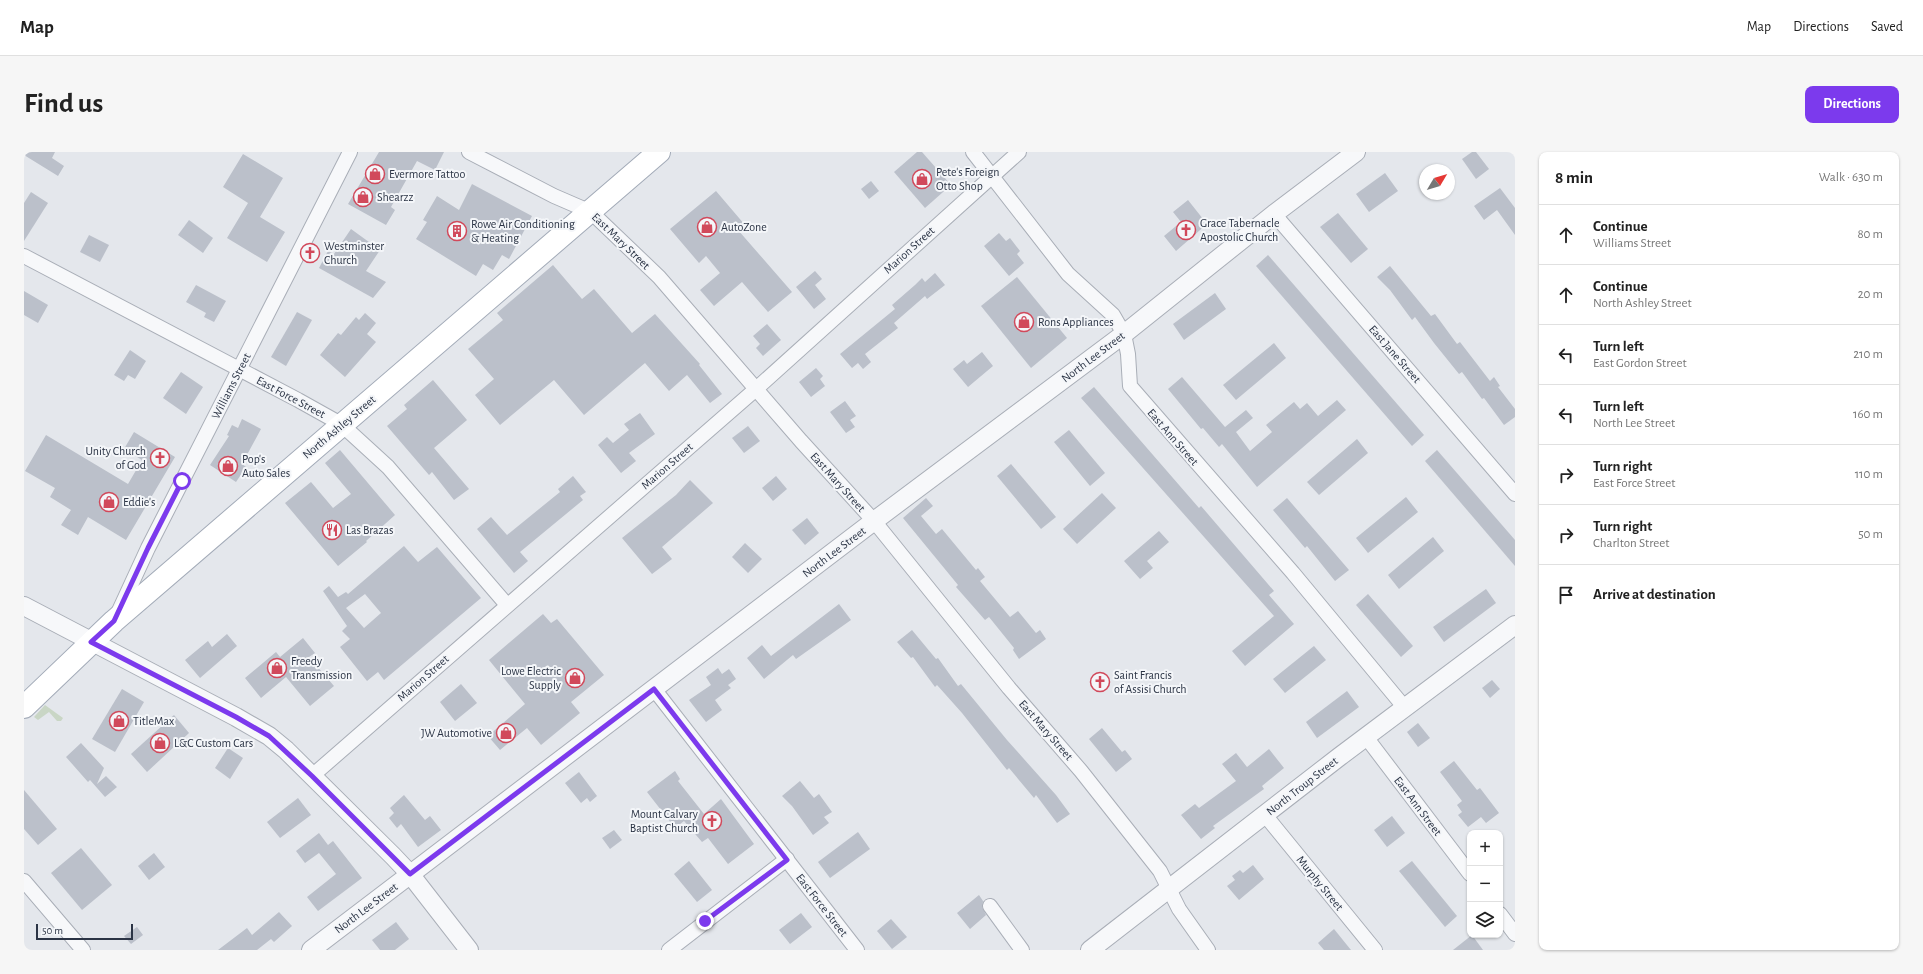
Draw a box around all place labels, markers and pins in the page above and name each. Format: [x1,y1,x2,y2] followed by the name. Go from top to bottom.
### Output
[364,163,386,185] shop icon: Evermore Tattoo
[936,166,999,192] place label: Pete's Foreign Otto Shop
[389,168,465,180] place label: Evermore Tattoo
[911,168,933,190] shop icon: Pete's Foreign Otto Shop
[352,186,374,208] shop icon: Shearzz
[377,191,414,203] place label: Shearzz
[696,216,718,238] shop icon: AutoZone
[1200,217,1279,243] place label: Grace Tabernacle Apostolic Church
[471,218,575,244] place label: Rowe Air Conditioning & Heating
[1175,219,1197,241] church icon: Grace Tabernacle Apostolic Church
[446,220,468,242] building icon: Rowe Air Conditioning & Heating
[721,221,767,233] place label: AutoZone
[324,240,384,266] place label: Westminster Church
[299,242,321,264] church icon: Westminster Church
[1013,311,1035,333] shop icon: Rons Appliances
[1038,316,1114,328] place label: Rons Appliances
[85,445,146,471] place label: Unity Church of God
[149,447,171,469] church icon: Unity Church of God
[242,453,290,479] place label: Pop's Auto Sales
[217,455,239,477] shop icon: Pop's Auto Sales
[98,491,120,513] shop icon: Eddie's
[123,496,155,508] place label: Eddie's
[321,519,343,541] restaurant icon: Las Brazas
[346,524,394,536] place label: Las Brazas
[291,655,352,681] place label: Freedy Transmission
[266,657,288,679] shop icon: Freedy Transmission
[501,665,561,692] place label: Lowe Electric Supply
[564,667,586,689] shop icon: Lowe Electric Supply
[1114,669,1187,695] place label: Saint Francis of Assisi Church
[1089,671,1111,693] church icon: Saint Francis of Assisi Church
[108,710,130,732] shop icon: TitleMax
[133,715,174,727] place label: TitleMax
[495,722,517,744] shop icon: JW Automotive
[421,727,492,739] place label: JW Automotive
[149,732,171,754] shop icon: L&C Custom Cars
[174,737,253,749] place label: L&C Custom Cars
[630,808,698,834] place label: Mount Calvary Baptist Church
[701,810,723,832] church icon: Mount Calvary Baptist Church

